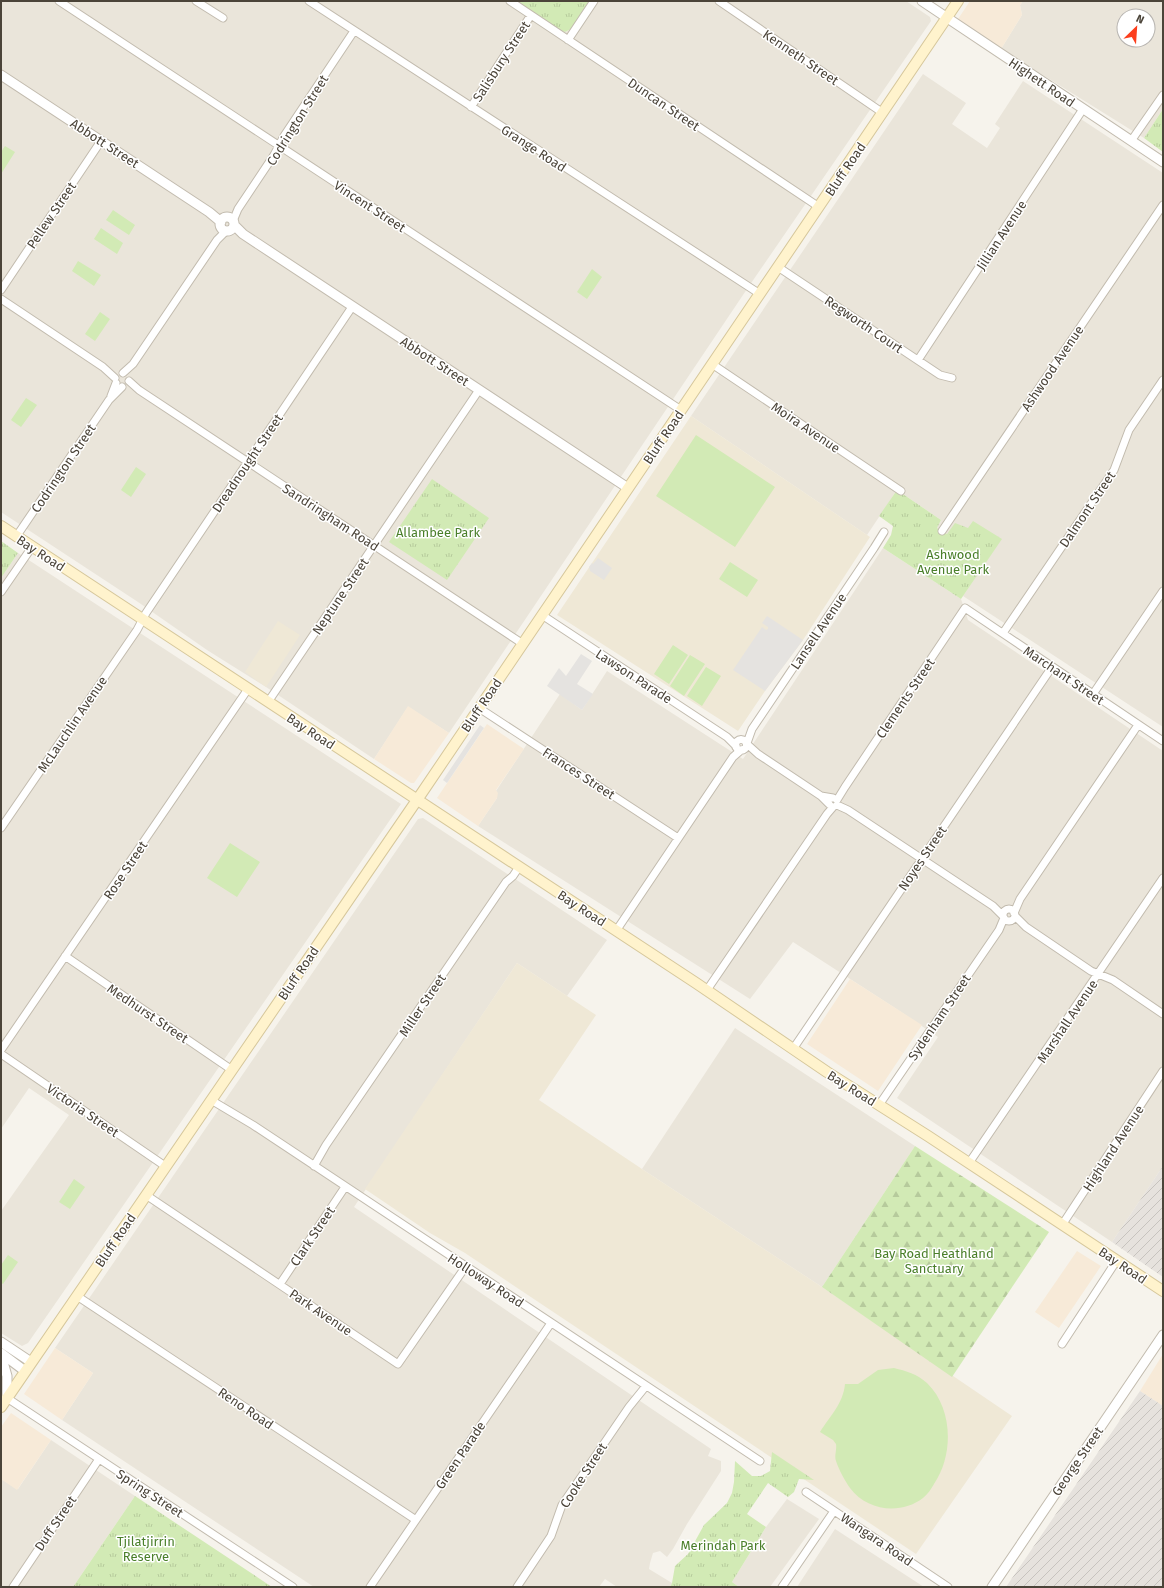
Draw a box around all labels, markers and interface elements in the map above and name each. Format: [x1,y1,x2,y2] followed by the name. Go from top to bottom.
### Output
[1116,8,1156,48] north arrow
[1134,12,1146,27] text: N
[470,18,533,104] street label: Salisbury Street
[760,27,842,88] street label: Kenneth Street
[1006,55,1078,110] street label: Highett Road
[264,72,331,168] street label: Codrington Street
[625,75,703,134] street label: Duncan Street
[68,116,142,171] street label: Abbott Street
[498,122,569,175] street label: Grange Road
[822,140,869,199] street label: Bluff Road
[331,178,409,235] street label: Vincent Street
[24,179,79,251] street label: Pellew Street
[973,198,1030,273] street label: Jillian Avenue
[822,293,906,356] street label: Regworth Court
[1018,323,1087,414] street label: Ashwood Avenue
[398,334,472,389] street label: Abbott Street
[769,399,843,456] street label: Moira Avenue
[640,408,687,467] street label: Bluff Road
[209,411,286,515] street label: Dreadnought Street
[28,421,99,516] street label: Codrington Street
[1056,468,1119,550] street label: Dalmont Street
[280,481,382,554] street label: Sandringham Road
[396,525,480,540] park label: Allambee Park
[14,532,68,575] street label: Bay Road
[917,547,989,577] park label: Ashwood Avenue Park
[309,555,372,638] street label: Neptune Street
[787,590,849,672] street label: Lansell Avenue
[1021,643,1107,708] street label: Marchant Street
[593,646,675,707] street label: Lawson Parade
[873,655,938,741] street label: Clements Street
[35,673,110,775] street label: McLauchlin Avenue
[458,676,505,735] street label: Bluff Road
[284,710,338,753] street label: Bay Road
[540,745,618,802] street label: Frances Street
[895,823,950,893] street label: Noyes Street
[100,838,151,902] street label: Rose Street
[555,887,609,930] street label: Bay Road
[275,944,322,1003] street label: Bluff Road
[396,971,449,1039] street label: Miller Street
[905,971,974,1063] street label: Sydenham Street
[1034,977,1101,1066] street label: Marshall Avenue
[104,981,191,1046] street label: Medhurst Street
[825,1068,879,1109] street label: Bay Road
[44,1081,122,1140] street label: Victoria Street
[1080,1102,1147,1194] street label: Highland Avenue
[287,1203,338,1269] street label: Clark Street
[92,1211,139,1270] street label: Bluff Road
[1096,1244,1150,1287] street label: Bay Road
[874,1246,994,1276] park label: Bay Road Heathland Sanctuary
[445,1250,526,1311] street label: Holloway Road
[287,1286,355,1339] street label: Park Avenue
[215,1384,276,1432] street label: Reno Road
[432,1419,489,1492] street label: Green Parade
[1049,1424,1106,1499] street label: George Street
[557,1440,610,1511] street label: Cooke Street
[114,1466,186,1521] street label: Spring Street
[31,1493,80,1554] street label: Duff Street
[838,1510,916,1569] street label: Wangara Road
[117,1534,175,1564] park label: Tjilatjirrin Reserve
[681,1538,766,1553] park label: Merindah Park

